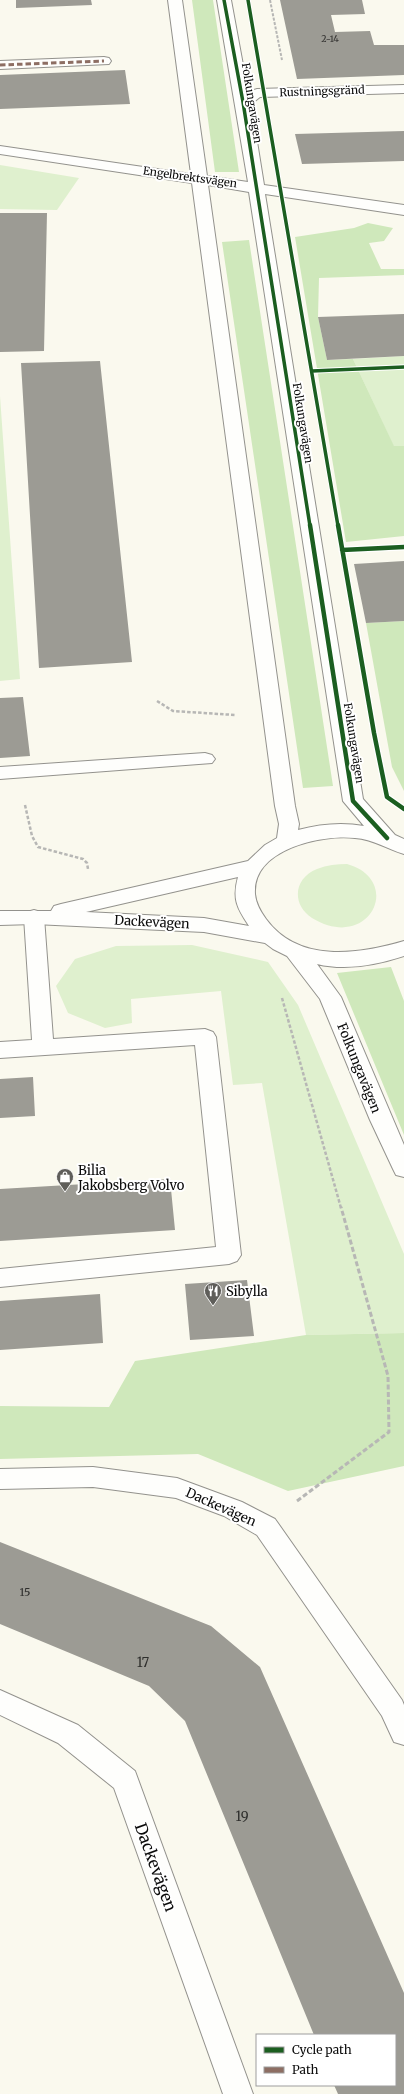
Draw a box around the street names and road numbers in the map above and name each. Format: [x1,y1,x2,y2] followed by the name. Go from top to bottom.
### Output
[239,62,265,145] street label: Folkungavägen
[279,83,365,99] street label: Rustningsgränd
[142,163,239,191] street label: Engelbrektsvägen
[290,382,316,465] street label: Folkungavägen
[341,702,367,785] street label: Folkungavägen
[114,912,190,932] street label: Dackevägen
[333,1020,385,1116] street label: Folkungavägen
[183,1484,259,1530] street label: Dackevägen
[131,1820,181,1914] street label: Dackevägen

